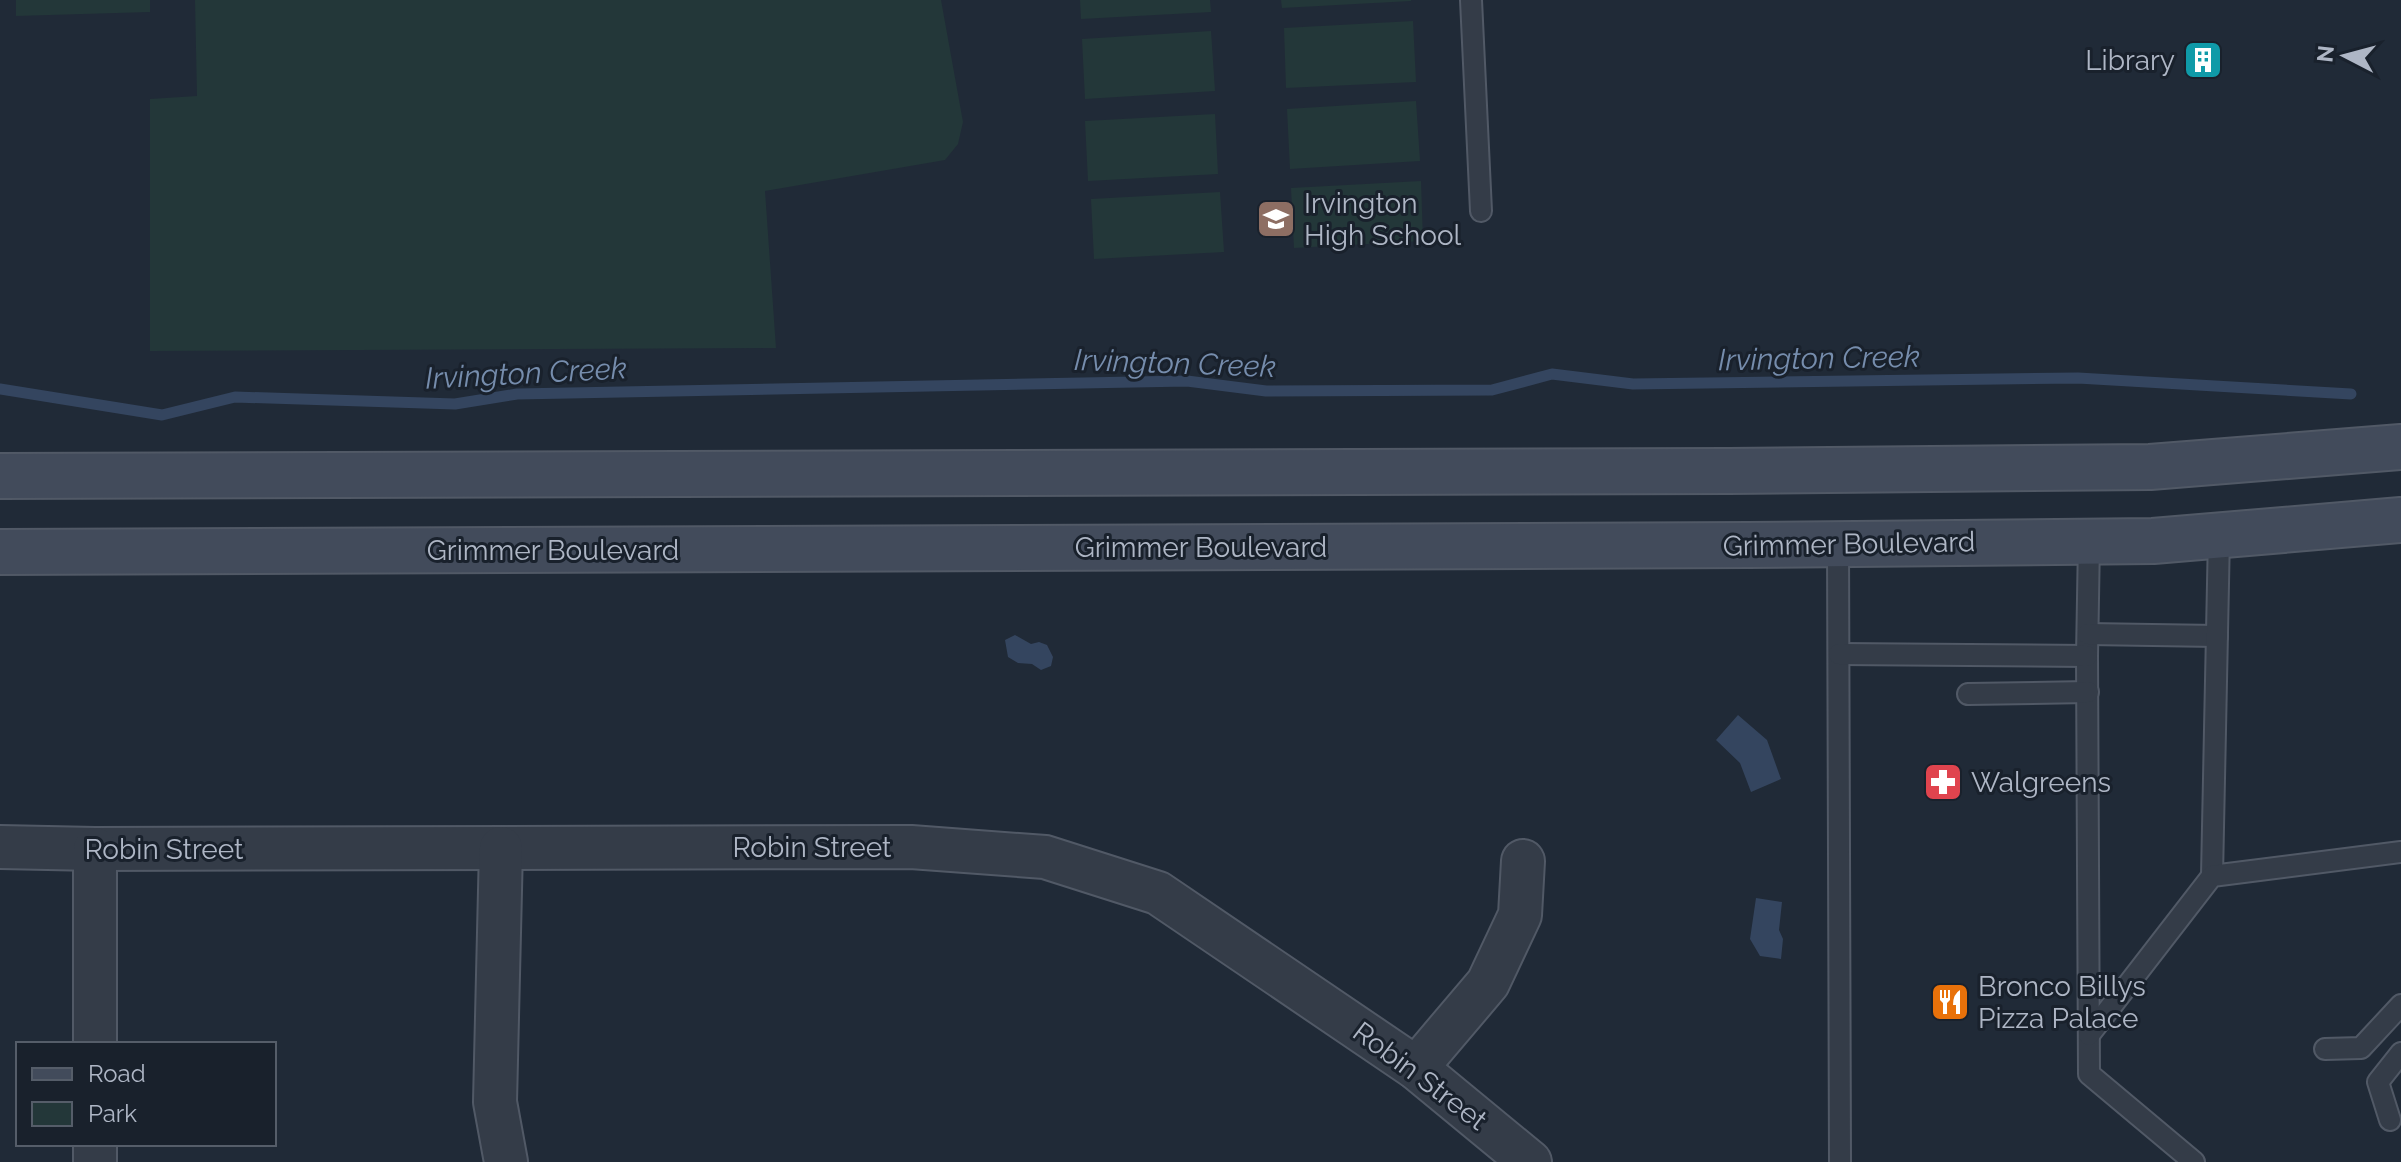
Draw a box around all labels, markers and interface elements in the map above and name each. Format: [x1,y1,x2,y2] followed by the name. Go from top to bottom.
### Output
[2305,16,2385,96] north arrow
[2182,39,2224,81] building icon: Library
[2085,44,2175,77] place label: Library
[2311,44,2339,64] text: N
[1304,187,1462,252] place label: Irvington High School
[1255,198,1297,240] school or university icon: Irvington High School
[1718,339,1920,377] water label: Irvington Creek
[1074,342,1276,384] water label: Irvington Creek
[424,350,628,396] water label: Irvington Creek
[1722,525,1976,563] street label: Grimmer Boulevard
[1075,531,1327,564] street label: Grimmer Boulevard
[427,534,679,567] street label: Grimmer Boulevard
[1922,761,1964,803] pharmacy icon: Walgreens
[1971,766,2111,799] place label: Walgreens
[733,831,892,864] street label: Robin Street
[85,833,244,866] street label: Robin Street
[1978,970,2146,1035] place label: Bronco Billys Pizza Palace
[1929,981,1971,1023] restaurant icon: Bronco Billys Pizza Palace
[1347,1015,1494,1137] street label: Robin Street
[16,1042,276,1146] legend
[88,1059,146,1088] text: Road
[88,1099,137,1128] text: Park

